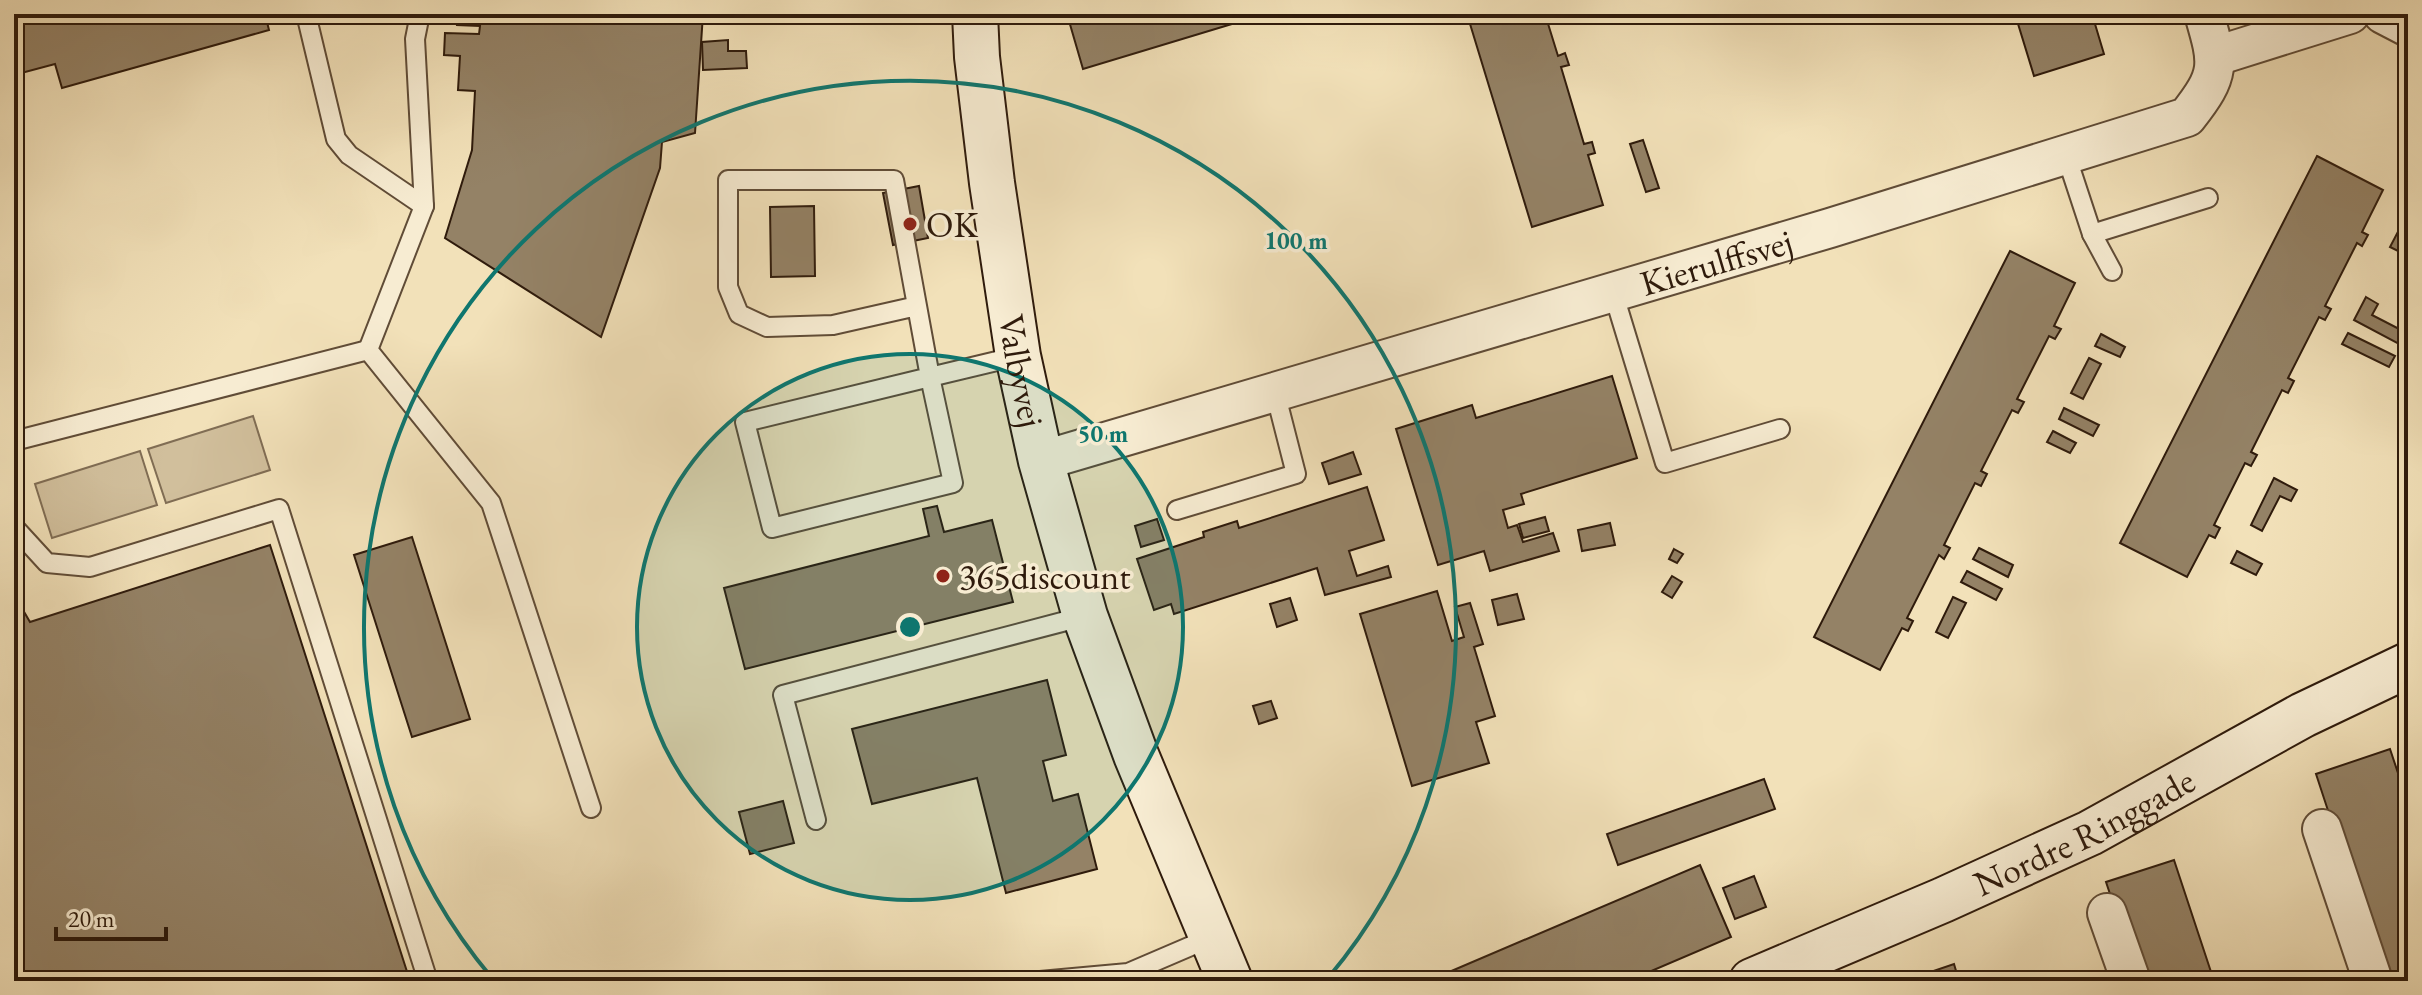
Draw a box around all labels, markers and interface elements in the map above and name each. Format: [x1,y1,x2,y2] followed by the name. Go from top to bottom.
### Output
[926,201,978,248] place label: OK
[901,215,919,233] marker: OK
[1634,217,1798,306] street label: Kierulffsvej
[1264,225,1328,256] text: 100 m
[989,311,1056,432] street label: Valbyvej
[1078,418,1128,449] text: 50 m
[959,553,1131,600] place label: 365discount
[934,567,952,585] marker: 365discount
[896,613,924,641] centre of rings
[1966,756,2203,907] street label: Nordre Ringgade
[56,891,166,941] scale bar
[68,903,115,934] text: 20 m

